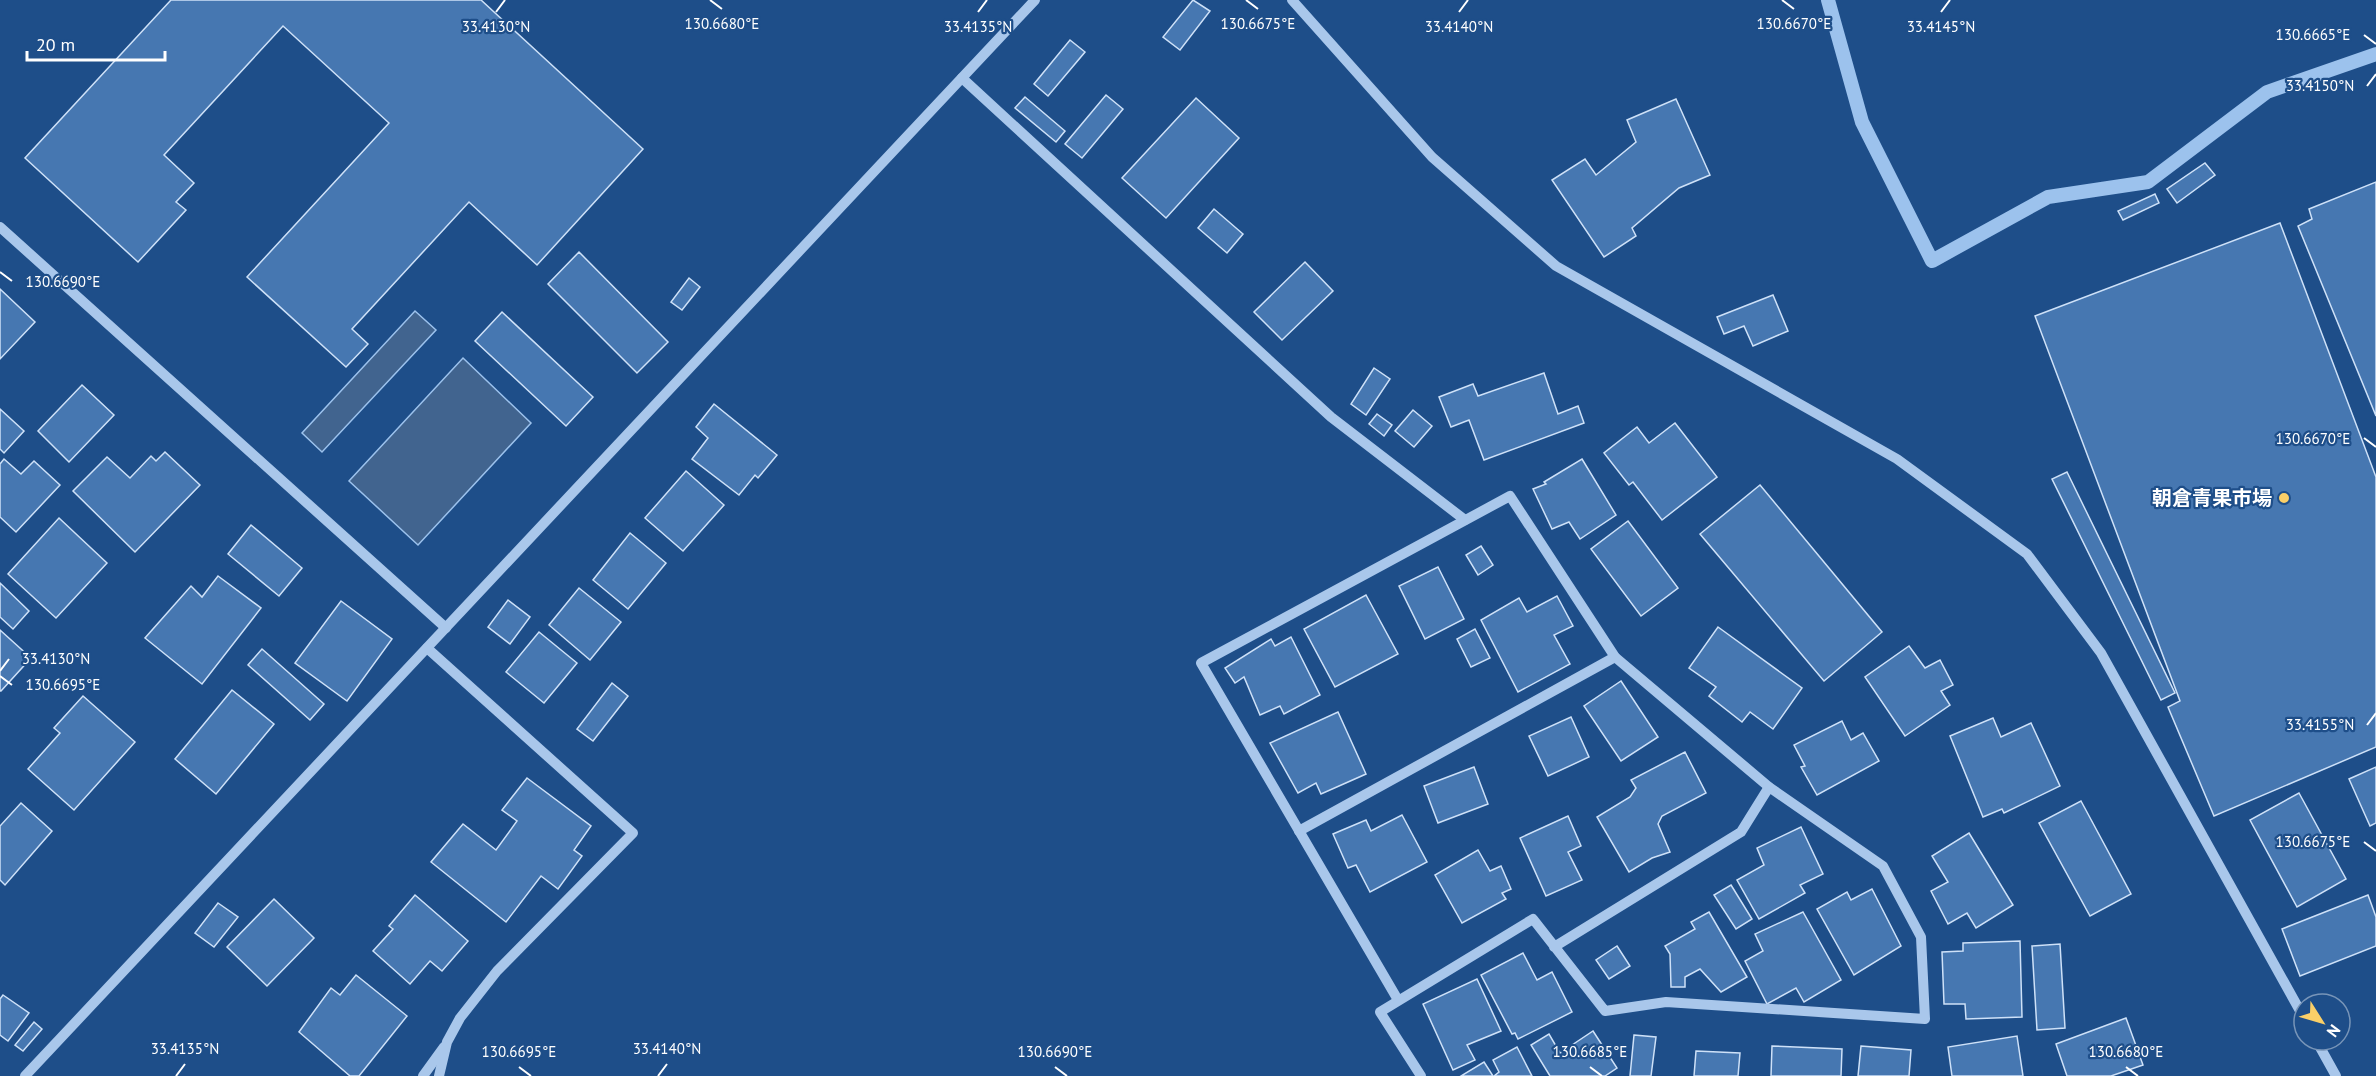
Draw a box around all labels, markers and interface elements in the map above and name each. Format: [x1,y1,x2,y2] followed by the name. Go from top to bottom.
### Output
[685,14,759,33] text: 130.6680°E
[1221,14,1295,33] text: 130.6675°E
[1757,14,1831,33] text: 130.6670°E
[462,17,530,36] text: 33.4130°N
[944,17,1012,36] text: 33.4135°N
[1425,17,1493,36] text: 33.4140°N
[1907,17,1975,36] text: 33.4145°N
[27,24,165,62] scale bar
[2276,25,2350,44] text: 130.6665°E
[36,33,75,56] text: 20 m
[2286,76,2354,95] text: 33.4150°N
[26,272,100,291] text: 130.6690°E
[2276,429,2350,448] text: 130.6670°E
[2152,485,2272,511] place label: 朝倉青果市場
[2277,491,2291,505] marker: 朝倉青果市場
[22,649,90,668] text: 33.4130°N
[26,675,100,694] text: 130.6695°E
[2286,715,2354,734] text: 33.4155°N
[2276,832,2350,851] text: 130.6675°E
[2292,992,2352,1052] north arrow
[2323,1021,2345,1041] text: N
[151,1039,219,1058] text: 33.4135°N
[633,1039,701,1058] text: 33.4140°N
[482,1042,556,1061] text: 130.6695°E
[1018,1042,1092,1061] text: 130.6690°E
[1553,1042,1627,1061] text: 130.6685°E
[2089,1042,2163,1061] text: 130.6680°E

